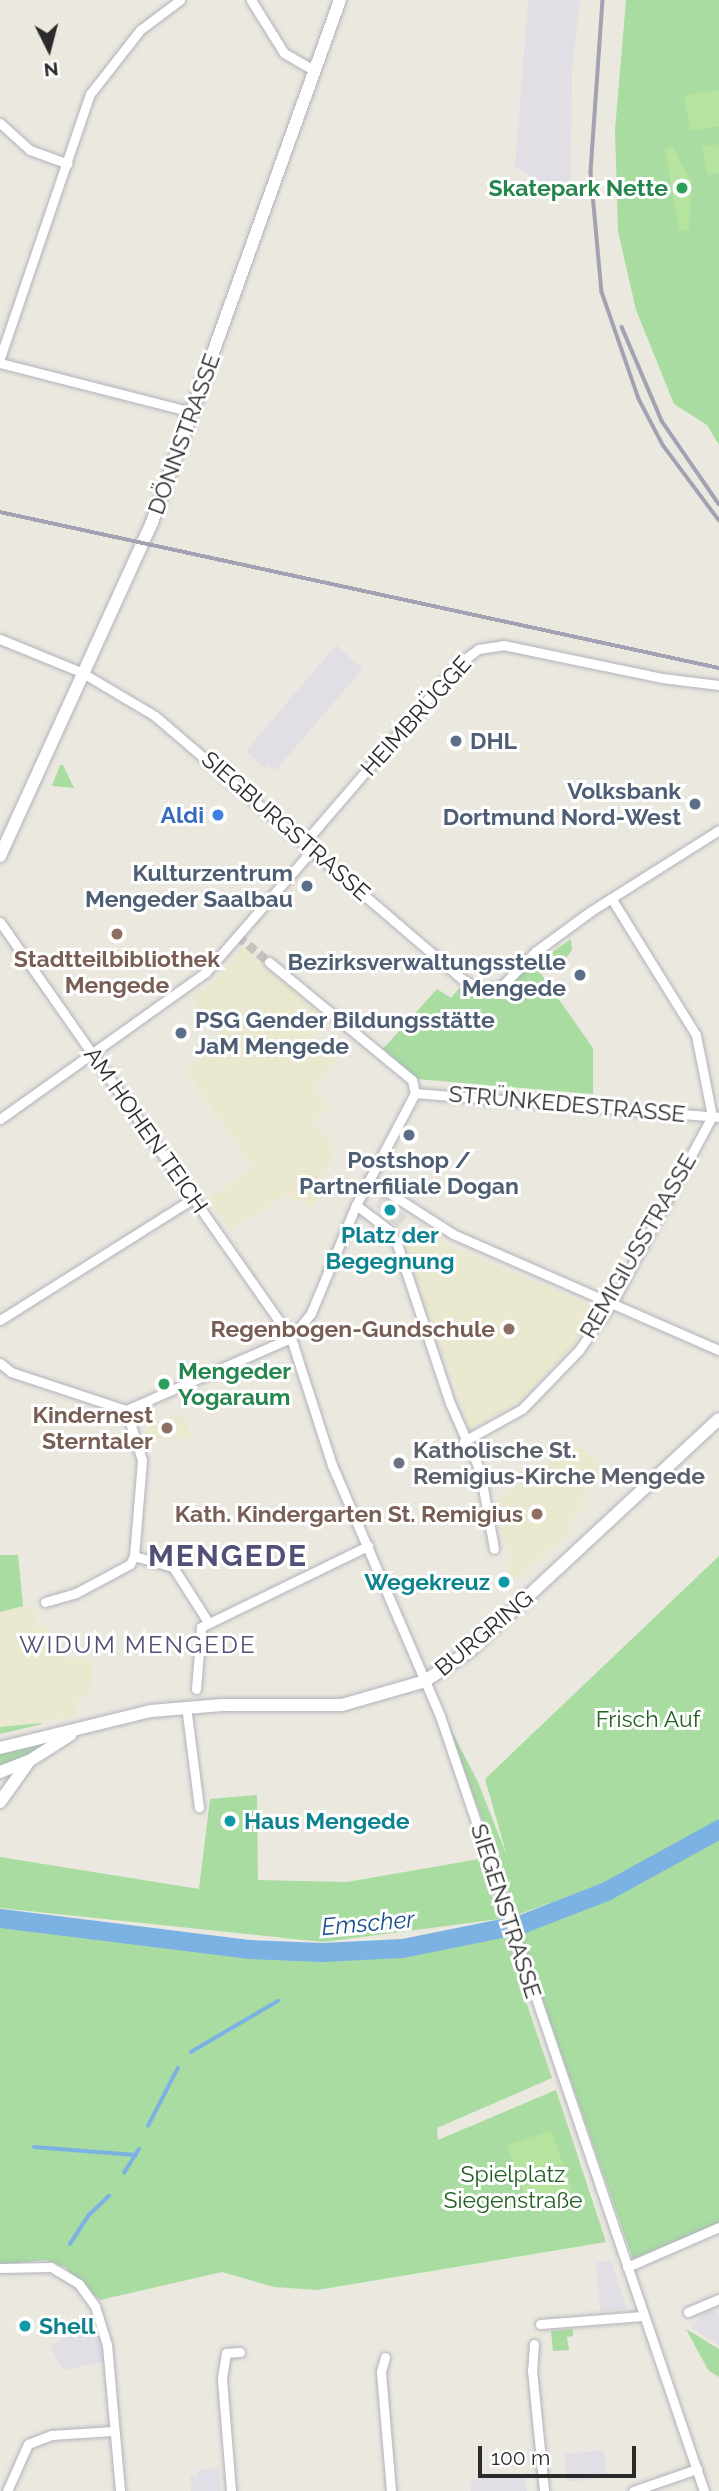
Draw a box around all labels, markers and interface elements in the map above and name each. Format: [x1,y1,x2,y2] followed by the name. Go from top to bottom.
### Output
[14,14,84,84] north arrow
[43,58,60,82] text: N
[488,174,668,202] place label: Skatepark Nette
[674,180,690,196] marker: Skatepark Nette
[142,350,226,518] street label: DÖNNSTRASSE
[355,650,477,782] street label: HEIMBRÜGGE
[470,727,517,755] place label: DHL
[448,733,464,749] marker: DHL
[196,745,376,907] street label: SIEGBURGSTRASSE
[443,777,681,831] place label: Volksbank Dortmund Nord-West
[687,796,703,812] marker: Volksbank Dortmund Nord-West
[161,801,204,829] place label: Aldi
[210,807,226,823] marker: Aldi
[85,859,293,913] place label: Kulturzentrum Mengeder Saalbau
[299,878,315,894] marker: Kulturzentrum Mengeder Saalbau
[109,926,125,942] marker: Stadtteilbibliothek Mengede
[14,945,220,999] place label: Stadtteilbibliothek Mengede
[288,948,566,1002] place label: Bezirksverwaltungsstelle Mengede
[572,967,588,983] marker: Bezirksverwaltungsstelle Mengede
[195,1006,495,1060] place label: PSG Gender Bildungsstätte JaM Mengede
[173,1025,189,1041] marker: PSG Gender Bildungsstätte JaM Mengede
[78,1041,214,1219] street label: AM HOHEN TEICH
[448,1080,686,1128] street label: STRÜNKEDESTRASSE
[401,1127,417,1143] marker: Postshop / Partnerfiliale Dogan
[299,1146,519,1200] place label: Postshop / Partnerfiliale Dogan
[574,1149,702,1343] street label: REMIGIUSSTRASSE
[382,1202,398,1218] marker: Platz der Begegnung
[326,1221,454,1275] place label: Platz der Begegnung
[211,1315,495,1343] place label: Regenbogen-Gundschule
[501,1321,517,1337] marker: Regenbogen-Gundschule
[178,1357,291,1411] place label: Mengeder Yogaraum
[156,1376,172,1392] marker: Mengeder Yogaraum
[33,1401,153,1455] place label: Kindernest Sterntaler
[159,1420,175,1436] marker: Kindernest Sterntaler
[413,1436,705,1490] place label: Katholische St. Remigius-Kirche Mengede
[391,1455,407,1471] marker: Katholische St. Remigius-Kirche Mengede
[175,1500,523,1528] place label: Kath. Kindergarten St. Remigius
[529,1506,545,1522] marker: Kath. Kindergarten St. Remigius
[149,1538,307,1574] district label: MENGEDE
[364,1568,490,1596] place label: Wegekreuz
[496,1574,512,1590] marker: Wegekreuz
[430,1584,538,1682] street label: BURGRING
[21,1631,255,1659] district label: WIDUM MENGEDE
[595,1705,701,1733] park label: Frisch Auf
[244,1807,410,1835] place label: Haus Mengede
[222,1813,238,1829] marker: Haus Mengede
[465,1820,547,2002] street label: SIEGENSTRASSE
[320,1905,416,1941] water label: Emscher
[443,2160,583,2214] park label: Spielplatz Siegenstraße
[39,2312,95,2340] place label: Shell
[17,2318,33,2334] marker: Shell
[481,2432,638,2476] scale bar
[491,2445,550,2470] text: 100 m

